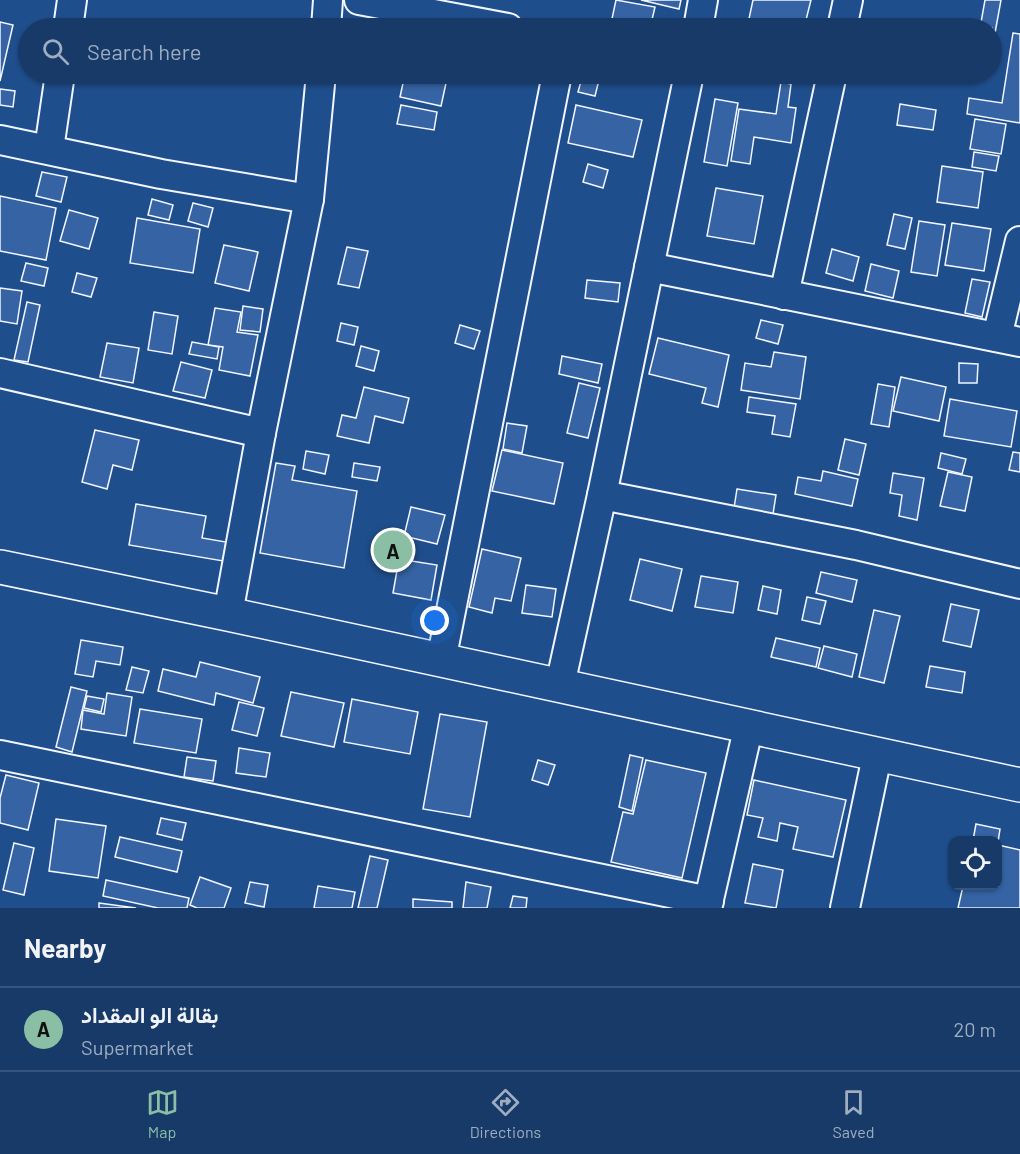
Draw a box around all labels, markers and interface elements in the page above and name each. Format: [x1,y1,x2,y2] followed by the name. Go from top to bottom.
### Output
[18,18,1002,84] search box
[39,35,72,68] icon: search
[87,38,201,64] text: Search here
[374,528,412,572] pin: A
[420,606,449,635] your location
[948,836,1002,890] map controls
[948,836,1002,890] button: locate
[24,932,106,963] text: Nearby
[81,1001,219,1027] text: بقالة الو المقداد
[37,1017,50,1041] text: A
[953,1017,996,1041] text: 20 m
[81,1035,194,1059] text: Supermarket
[146,1086,179,1141] tab: Map
[470,1086,541,1141] tab: Directions
[832,1086,874,1141] tab: Saved

